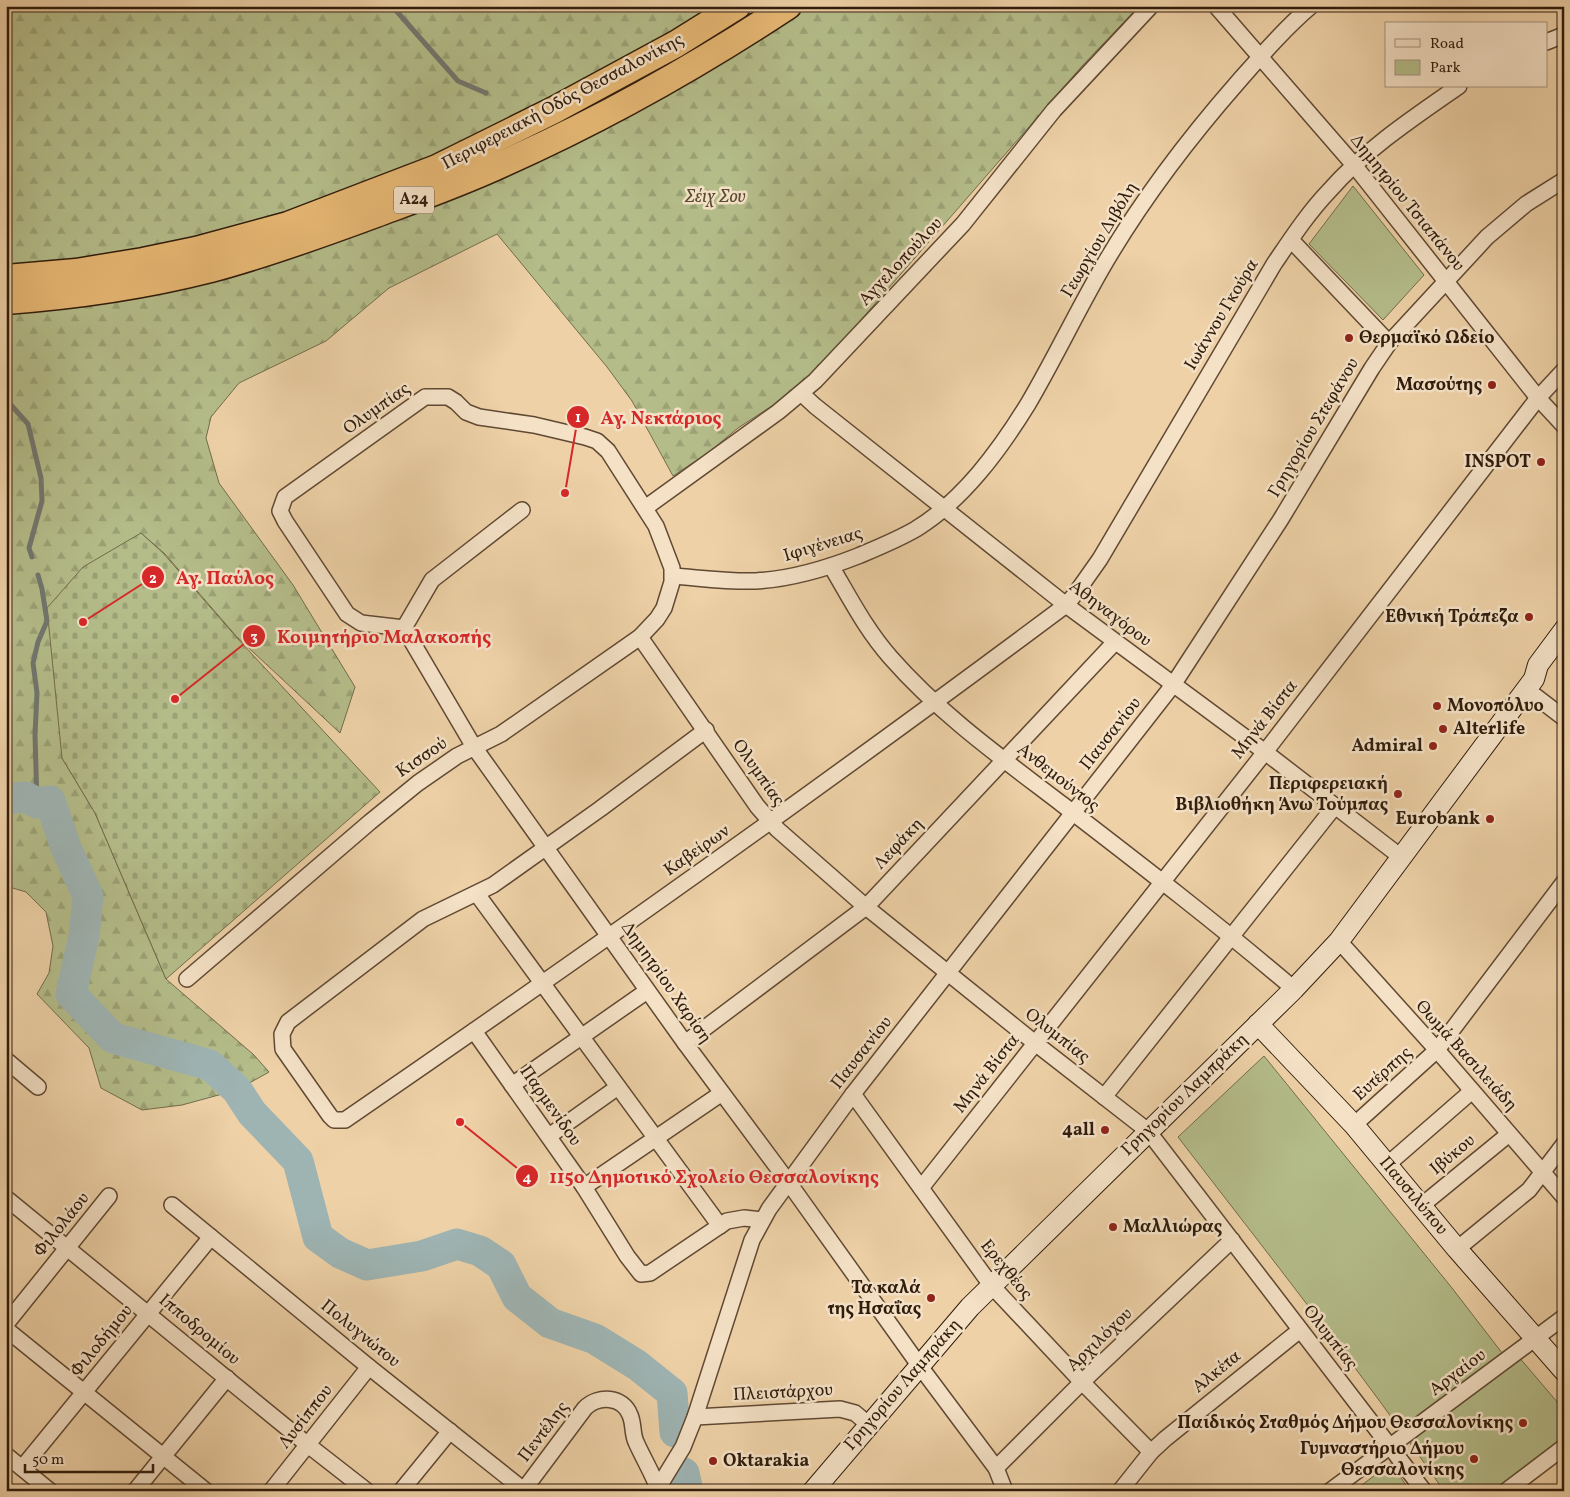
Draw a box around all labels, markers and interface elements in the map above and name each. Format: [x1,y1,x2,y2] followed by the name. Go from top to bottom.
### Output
[1385,22,1548,88] legend
[438,27,688,177] street label: Περιφερειακή Οδός Θεσσαλονίκης
[1430,34,1464,55] text: Road
[1430,58,1461,79] text: Park
[1344,129,1470,277] street label: Δημητρίου Τσιαπάνου
[1055,177,1145,303] street label: Γεωργίου Διβόλη
[685,185,746,210] park label: Σέιχ Σου
[394,186,434,214] road number: Α24
[853,212,949,312] street label: Αγγελοπούλου
[1179,254,1265,375] street label: Ιωάννου Γκούρα
[1359,326,1495,351] place label: Θερμαϊκό Ωδείο
[1343,332,1355,344] marker: Θερμαϊκό Ωδείο
[1262,353,1366,503] street label: Γρηγορίου Στεφάνου
[1396,373,1482,398] place label: Μασούτης
[338,377,416,441] street label: Ολυμπίας
[1486,379,1498,391] marker: Μασούτης
[565,400,731,434] callout: Αγ. Νεκτάριος
[601,406,722,432] text: Αγ. Νεκτάριος
[575,408,581,429] text: 1
[1465,450,1531,475] place label: INSPOT
[1535,456,1547,468] marker: INSPOT
[781,521,865,569] street label: Ιφιγένειας
[141,560,284,594] callout: Αγ. Παύλος
[176,566,274,592] text: Αγ. Παύλος
[149,569,157,590] text: 2
[1064,575,1156,653] street label: Αθηναγόρου
[1385,605,1519,630] place label: Εθνική Τράπεζα
[1523,611,1535,623] marker: Εθνική Τράπεζα
[242,619,501,653] callout: Κοιμητήριο Μαλακοπής
[277,625,491,651] text: Κοιμητήριο Μαλακοπής
[250,627,258,648] text: 3
[1226,675,1304,765] street label: Μηνά Βίστα
[1074,692,1148,776] street label: Παυσανίου
[1447,694,1544,719] place label: Μονοπόλυο
[1431,700,1443,712] marker: Μονοπόλυο
[1453,717,1525,742] place label: Alterlife
[1437,723,1449,735] marker: Alterlife
[391,732,453,784] street label: Κισσού
[726,734,790,812] street label: Ολυμπίας
[1351,734,1423,759] place label: Admiral
[1011,738,1105,818] street label: Ανθεμούντος
[1427,740,1439,752] marker: Admiral
[1175,772,1388,818] place label: Περιφερειακή Βιβλιοθήκη Άνω Τούμπας
[1392,788,1404,800] marker: Περιφερειακή Βιβλιοθήκη Άνω Τούμπας
[1396,807,1480,832] place label: Eurobank
[868,812,930,876] street label: Λεφάκη
[1484,813,1496,825] marker: Eurobank
[659,819,735,883] street label: Καβείρων
[614,917,718,1049] street label: Δημητρίου Χαρίση
[1409,995,1523,1117] street label: Θωμά Βασιλειάδη
[1019,1003,1095,1069] street label: Ολυμπίας
[825,1011,899,1095] street label: Παυσανίου
[1116,1028,1254,1162] street label: Γρηγορίου Λαμπράκη
[948,1029,1026,1119] street label: Μηνά Βίστα
[1348,1041,1418,1107] street label: Ευτέρπης
[513,1061,587,1151] street label: Παρμενίδου
[1062,1118,1095,1143] place label: 4all
[1099,1124,1111,1136] marker: 4all
[1425,1129,1481,1181] street label: Ιβύκου
[1373,1151,1453,1241] street label: Παυσιλύπου
[514,1159,889,1193] callout: 115o Δημοτικό Σχολείο Θεσσαλονίκης
[549,1165,879,1191] text: 115o Δημοτικό Σχολείο Θεσσαλονίκης
[522,1168,532,1189] text: 4
[28,1187,96,1263] street label: Φιλολάου
[1123,1215,1222,1240] place label: Μαλλιώρας
[1107,1221,1119,1233] marker: Μαλλιώρας
[974,1234,1038,1306] street label: Ερεχθέος
[827,1276,921,1322] place label: Τα καλά της Ησαΐας
[153,1288,245,1372] street label: Ιπποδρομίου
[925,1292,937,1304] marker: Τα καλά της Ησαΐας
[315,1294,405,1374] street label: Πολυγνώτου
[65,1299,139,1383] street label: Φιλοδήμου
[1297,1300,1363,1376] street label: Ολυμπίας
[1061,1302,1139,1378] street label: Αρχιλόχου
[839,1314,967,1456] street label: Γρηγορίου Λαμπράκη
[1424,1343,1492,1403] street label: Αργαίου
[1187,1344,1247,1399] street label: Αλκέτα
[732,1378,834,1408] street label: Πλειστάρχου
[273,1380,339,1454] street label: Λυσίππου
[513,1396,575,1468] street label: Πεντέλης
[1177,1411,1513,1436] place label: Παιδικός Σταθμός Δήμου Θεσσαλονίκης
[1517,1417,1529,1429] marker: Παιδικός Σταθμός Δήμου Θεσσαλονίκης
[1300,1437,1464,1483] place label: Γυμναστήριο Δήμου Θεσσαλονίκης
[25,1442,152,1474] scale bar
[723,1449,810,1474] place label: Oktarakia
[32,1450,64,1471] text: 50 m
[1468,1453,1480,1465] marker: Γυμναστήριο Δήμου Θεσσαλονίκης
[707,1455,719,1467] marker: Oktarakia

